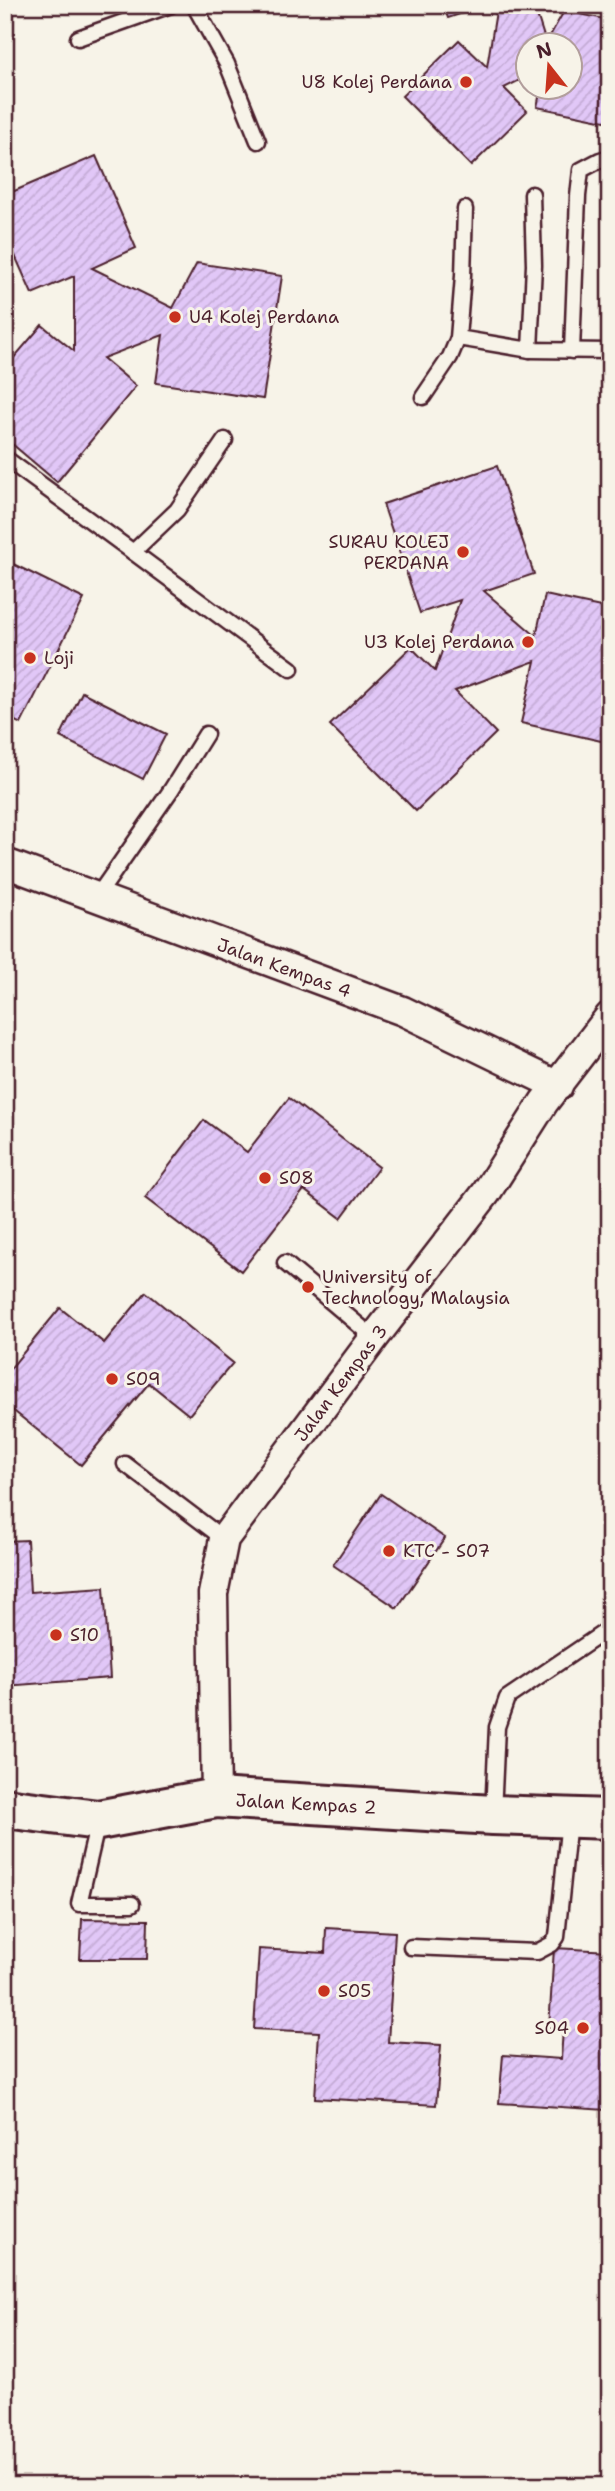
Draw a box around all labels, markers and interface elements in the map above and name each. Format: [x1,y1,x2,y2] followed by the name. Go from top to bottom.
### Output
[514,32,584,102] north arrow
[533,36,555,64] text: N
[301,70,452,94] place label: U8 Kolej Perdana
[458,74,474,90] marker: U8 Kolej Perdana
[189,305,339,329] place label: U4 Kolej Perdana
[167,309,183,325] marker: U4 Kolej Perdana
[329,530,449,575] place label: SURAU KOLEJ PERDANA
[455,544,471,560] marker: SURAU KOLEJ PERDANA
[364,630,514,654] place label: U3 Kolej Perdana
[520,634,536,650] marker: U3 Kolej Perdana
[44,646,74,670] place label: Loji
[22,650,38,666] marker: Loji
[214,933,354,1003] street label: Jalan Kempas 4
[279,1166,314,1190] place label: S08
[257,1170,273,1186] marker: S08
[322,1265,510,1310] place label: University of Technology, Malaysia
[300,1279,316,1295] marker: University of Technology, Malaysia
[289,1320,393,1446] street label: Jalan Kempas 3
[126,1367,161,1391] place label: S09
[104,1371,120,1387] marker: S09
[403,1539,490,1563] place label: KTC - S07
[381,1543,397,1559] marker: KTC - S07
[70,1623,99,1647] place label: S10
[48,1627,64,1643] marker: S10
[235,1788,377,1820] street label: Jalan Kempas 2
[338,1979,371,2003] place label: S05
[316,1983,332,1999] marker: S05
[535,2016,569,2040] place label: S04
[575,2020,591,2036] marker: S04

